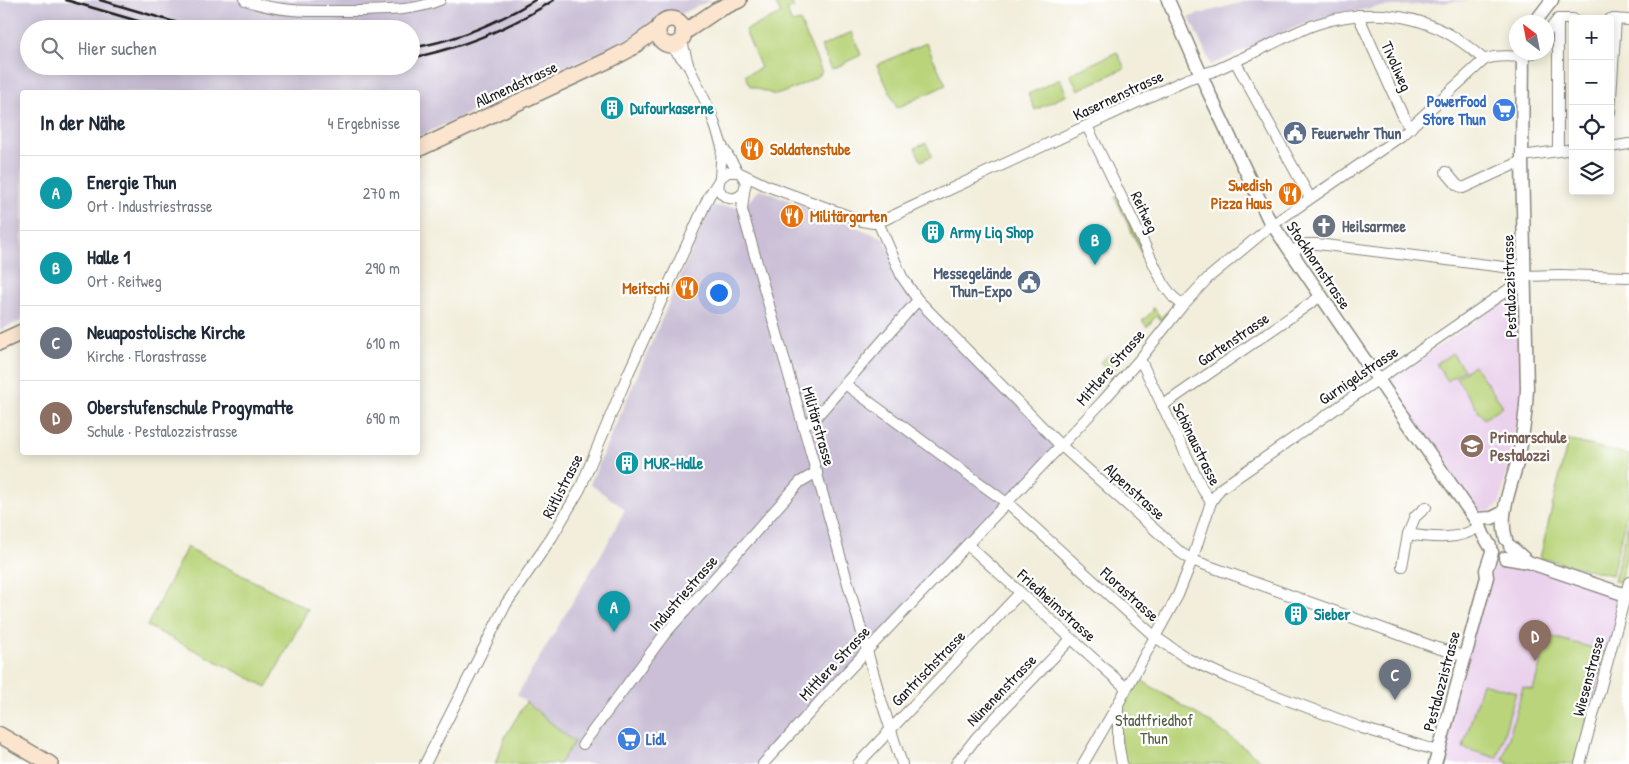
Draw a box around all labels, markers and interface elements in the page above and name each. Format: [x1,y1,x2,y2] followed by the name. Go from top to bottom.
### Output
[1509,15,1554,60] north arrow
[1569,15,1614,195] map controls
[1569,15,1614,60] button: +
[20,20,420,75] search box
[38,34,66,62] icon: search
[78,35,157,61] text: Hier suchen
[1376,37,1418,95] street label: Tivoliweg
[471,55,561,113] street label: Allmendstrasse
[1569,60,1614,105] button: −
[1069,64,1167,125] street label: Kasernenstrasse
[1423,90,1487,130] place label: PowerFood Store Thun
[599,95,625,121] building icon: Dufourkaserne
[630,97,715,119] place label: Dufourkaserne
[1491,97,1517,123] supermarket icon: PowerFood Store Thun
[1569,105,1614,150] button: locate
[40,108,125,137] text: In der Nähe
[328,112,400,134] text: 4 Ergebnisse
[1282,120,1308,146] public building icon: Feuerwehr Thun
[1311,122,1401,144] place label: Feuerwehr Thun
[739,136,765,162] restaurant icon: Soldatenstube
[770,138,851,160] place label: Soldatenstube
[1569,150,1614,195] button: layers
[87,169,177,195] text: Energie Thun
[1211,174,1273,214] place label: Swedish Pizza Haus
[1277,181,1303,207] restaurant icon: Swedish Pizza Haus
[52,182,60,204] text: A
[363,182,400,204] text: 270 m
[1126,188,1164,236] street label: Reitweg
[87,195,212,217] text: Ort · Industriestrasse
[779,203,805,229] restaurant icon: Militärgarten
[810,205,888,228] place label: Militärgarten
[1311,213,1337,239] church icon: Heilsarmee
[1342,215,1407,237] place label: Heilsarmee
[1282,217,1357,314] street label: Stockhornstrasse
[920,219,946,245] building icon: Army Liq Shop
[950,221,1033,244] place label: Army Liq Shop
[1079,224,1111,265] pin: B
[1496,234,1522,338] street label: Pestalozzistrasse
[87,244,130,270] text: Halle 1
[52,257,60,279] text: B
[365,257,400,279] text: 290 m
[934,262,1013,303] place label: Messegelände Thun-Expo
[1016,269,1042,295] public building icon: Messegelände Thun-Expo
[87,270,162,292] text: Ort · Reitweg
[674,275,700,301] restaurant icon: Meitschi
[622,277,670,299] place label: Meitschi
[706,280,732,306] your location
[1193,307,1274,371] street label: Gartenstrasse
[87,319,245,345] text: Neuapostolische Kirche
[1071,323,1150,410] street label: Mittlere Strasse
[52,332,60,354] text: C
[366,332,400,354] text: 610 m
[1314,340,1403,410] street label: Gurnigelstrasse
[87,345,207,367] text: Kirche · Florastrasse
[797,384,841,469] street label: Militärstrasse
[87,394,294,420] text: Oberstufenschule Progymatte
[1168,399,1227,490] street label: Schönaustrasse
[52,407,60,429] text: D
[366,407,400,429] text: 690 m
[87,420,238,442] text: Schule · Pestalozzistrasse
[1490,426,1567,466] place label: Primarschule Pestalozzi
[1459,433,1485,459] school or university icon: Primarschule Pestalozzi
[536,449,588,522] street label: Rütlistrasse
[614,450,640,476] building icon: MUR-Halle
[644,452,704,474] place label: MUR-Halle
[1100,458,1171,525] street label: Alpenstrasse
[644,550,723,636] street label: Industriestrasse
[1095,561,1165,627] street label: Florastrasse
[1012,563,1101,647] street label: Friedheimstrasse
[598,591,630,632] pin: A
[1283,601,1309,627] building icon: Sieber
[1314,603,1351,625] place label: Sieber
[794,620,875,705] street label: Mittlere Strasse
[1519,620,1551,661] pin: D
[886,625,970,711] street label: Gantrischstrasse
[1417,628,1465,733] street label: Pestalozzistrasse
[1567,633,1609,719] street label: Wiesenstrasse
[961,649,1041,731] street label: Nünenenstrasse
[1379,659,1411,700] pin: C
[1115,709,1193,749] park label: Stadtfriedhof Thun
[616,726,642,752] supermarket icon: Lidl
[646,728,667,750] place label: Lidl

